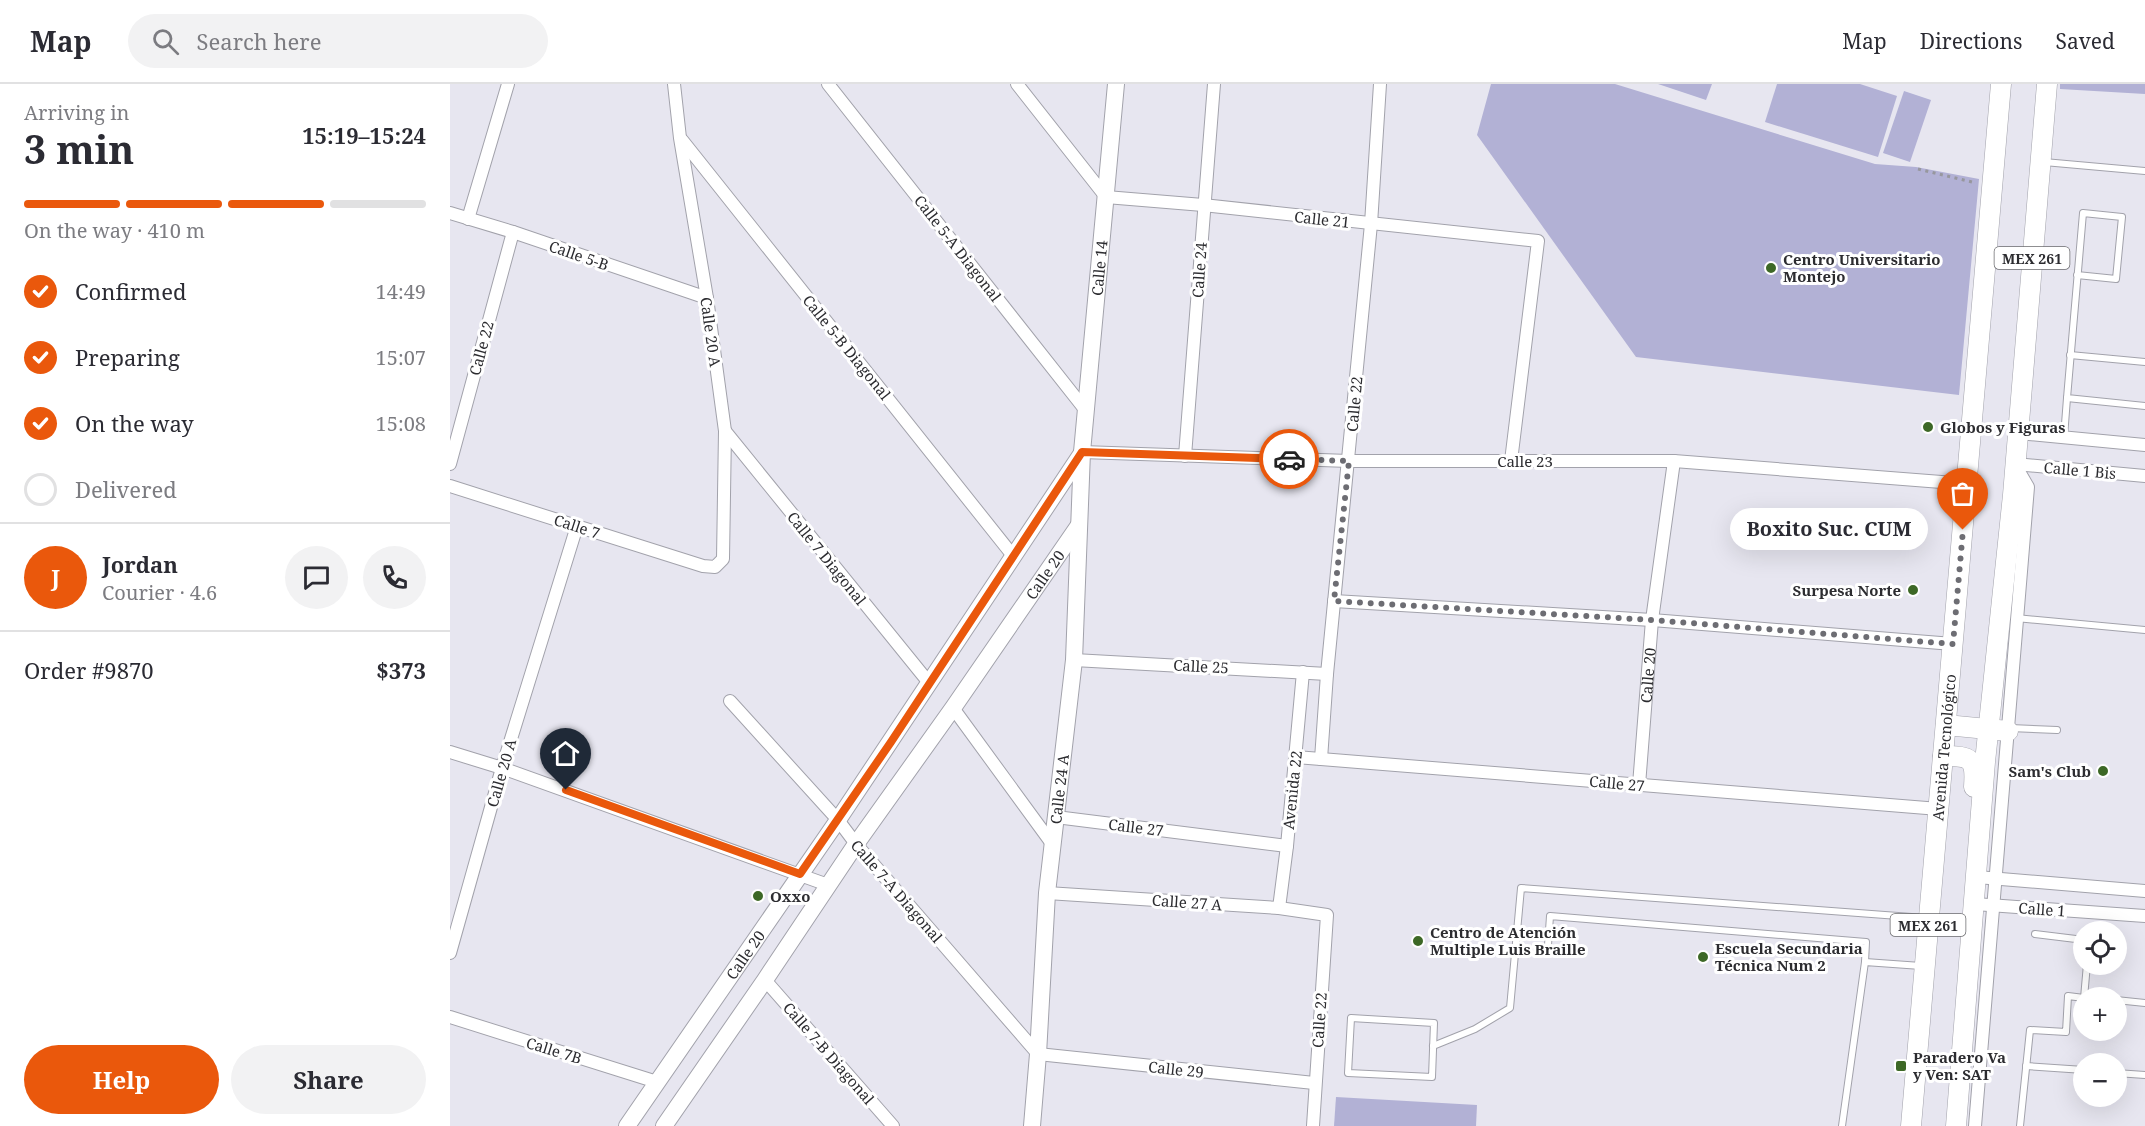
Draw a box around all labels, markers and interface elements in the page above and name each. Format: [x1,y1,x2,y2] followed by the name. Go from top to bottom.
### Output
[128,14,548,68] search box
[30,22,92,60] text: Map
[149,25,182,58] icon: search
[197,26,321,56] text: Search here
[1842,27,1887,55] text: Map
[1920,27,2022,55] text: Directions
[2055,27,2115,55] text: Saved
[24,99,129,126] text: Arriving in
[302,120,426,150] text: 15:19–15:24
[24,122,134,175] text: 3 min
[910,191,1006,306] street label: Calle 5-A Diagonal
[1293,206,1351,232] street label: Calle 21
[24,217,205,244] text: On the way · 410 m
[547,235,611,275] street label: Calle 5-B
[1086,239,1112,297] street label: Calle 14
[1187,241,1211,298] street label: Calle 24
[1994,247,2070,269] road number: MEX 261
[1783,249,1941,286] place label: Centro Universitario Montejo
[1764,261,1778,275] marker: Centro Universitario Montejo
[24,275,57,308] icon: check
[75,276,186,306] text: Confirmed
[376,278,426,305] text: 14:49
[799,290,896,404] street label: Calle 5-B Diagonal
[696,296,726,369] street label: Calle 20 A
[464,319,498,377] street label: Calle 22
[24,341,57,374] icon: check
[75,342,180,372] text: Preparing
[376,344,426,371] text: 15:07
[1342,375,1366,433] street label: Calle 22
[24,407,57,440] icon: check
[75,408,194,438] text: On the way
[376,410,426,437] text: 15:08
[1940,417,2065,437] place label: Globos y Figuras
[1921,420,1935,434] marker: Globos y Figuras
[1259,429,1319,489] courier
[1273,443,1306,476] icon: car
[1497,451,1553,471] street label: Calle 23
[2043,457,2117,483] street label: Calle 1 Bis
[1937,468,1988,530] pin
[75,474,177,504] text: Delivered
[1946,477,1979,510] icon: bag
[783,507,871,609] street label: Calle 7 Diagonal
[551,509,603,543] street label: Calle 7
[1729,509,1927,551] callout: Boxito Suc. CUM
[1746,515,1912,542] text: Boxito Suc. CUM
[285,546,348,609] button: chat
[363,546,426,609] button: phone
[1021,546,1069,603] street label: Calle 20
[102,549,178,579] text: Jordan
[51,562,60,592] text: J
[102,579,217,606] text: Courier · 4.6
[1793,580,1901,600] place label: Surpesa Norte
[1906,583,1920,597] marker: Surpesa Norte
[1635,647,1660,704] street label: Calle 20
[24,655,154,685] text: Order #9870
[376,655,426,685] text: $373
[1173,655,1229,677] street label: Calle 25
[1927,673,1960,821] street label: Avenida Tecnológico
[540,728,591,790] pin
[482,736,520,809] street label: Calle 20 A
[549,737,582,770] icon: home
[1278,750,1306,830] street label: Avenida 22
[1045,753,1073,825] street label: Calle 24 A
[2009,761,2091,781] place label: Sam's Club
[2096,764,2110,778] marker: Sam's Club
[1588,771,1646,795] street label: Calle 27
[1107,814,1165,840] street label: Calle 27
[847,835,947,947] street label: Calle 7-A Diagonal
[770,886,810,906] place label: Oxxo
[751,889,765,903] marker: Oxxo
[1151,890,1223,914] street label: Calle 27 A
[2018,897,2066,921] street label: Calle 1
[1890,914,1966,936] road number: MEX 261
[2073,921,2127,1107] map controls
[2073,921,2127,975] button: locate
[1430,922,1586,959] place label: Centro de Atención Multiple Luis Braille
[721,926,769,983] street label: Calle 20
[1411,934,1425,948] marker: Centro de Atención Multiple Luis Braille
[1715,938,1863,975] place label: Escuela Secundaria Técnica Num 2
[1696,950,1710,964] marker: Escuela Secundaria Técnica Num 2
[2073,987,2127,1041] button: +
[1307,992,1331,1048] street label: Calle 22
[779,998,879,1109] street label: Calle 7-B Diagonal
[524,1032,584,1068] street label: Calle 7B
[24,1045,219,1114] button: Help
[231,1045,426,1114] button: Share
[1913,1047,2006,1084] place label: Paradero Va y Ven: SAT
[2073,1053,2127,1107] button: −
[1147,1056,1205,1082] street label: Calle 29
[1894,1059,1908,1073] marker: Paradero Va y Ven: SAT

